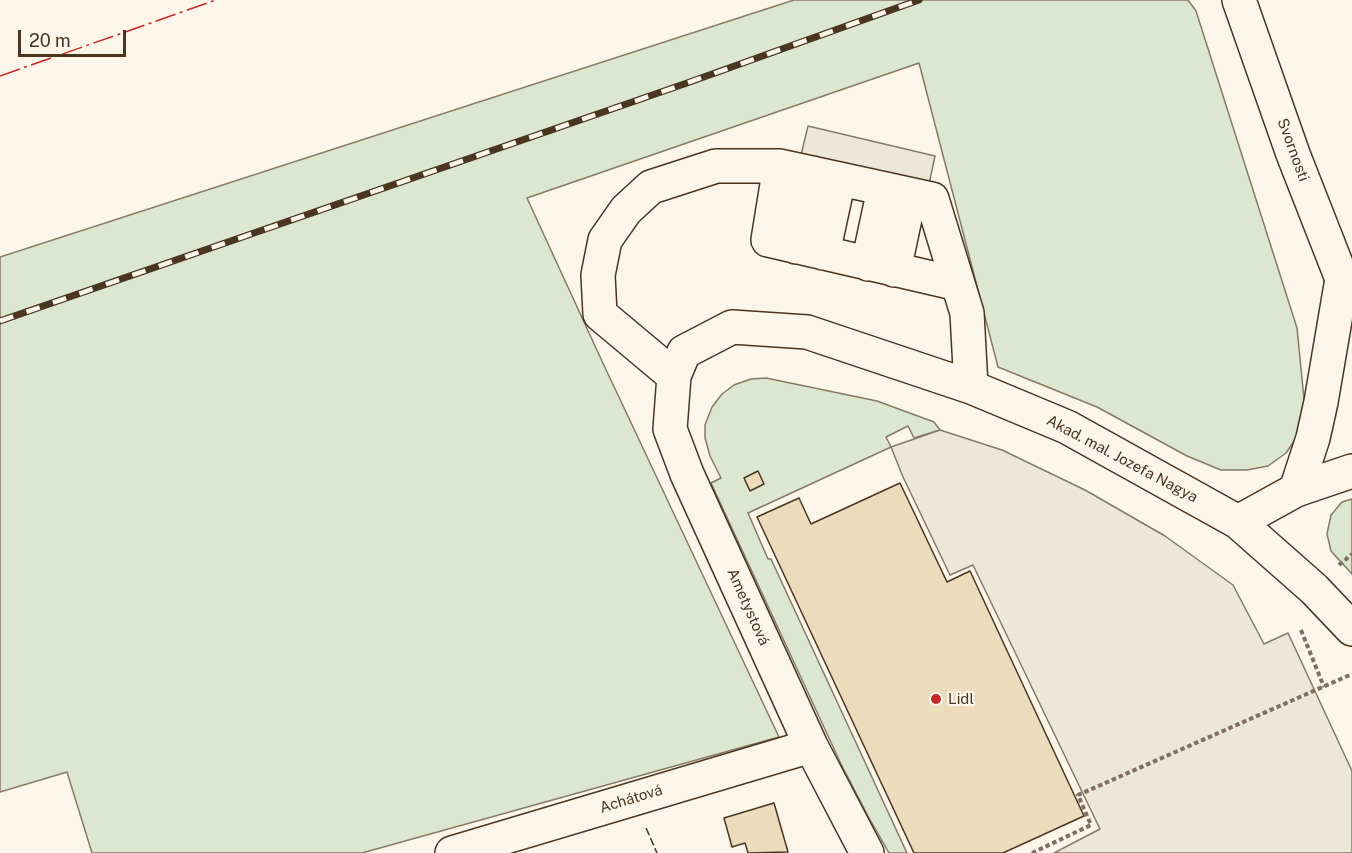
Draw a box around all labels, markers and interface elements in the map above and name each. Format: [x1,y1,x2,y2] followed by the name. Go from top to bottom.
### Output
[21,18,129,56] scale bar
[29,30,71,51] text: 20 m
[1273,116,1313,184] street label: Svornosti
[1043,412,1201,506] street label: Akad. mal. Jozefa Nagya
[723,566,773,648] street label: Ametystová
[948,690,974,708] place label: Lidl
[929,692,943,706] marker: Lidl
[597,781,665,817] street label: Achátová

